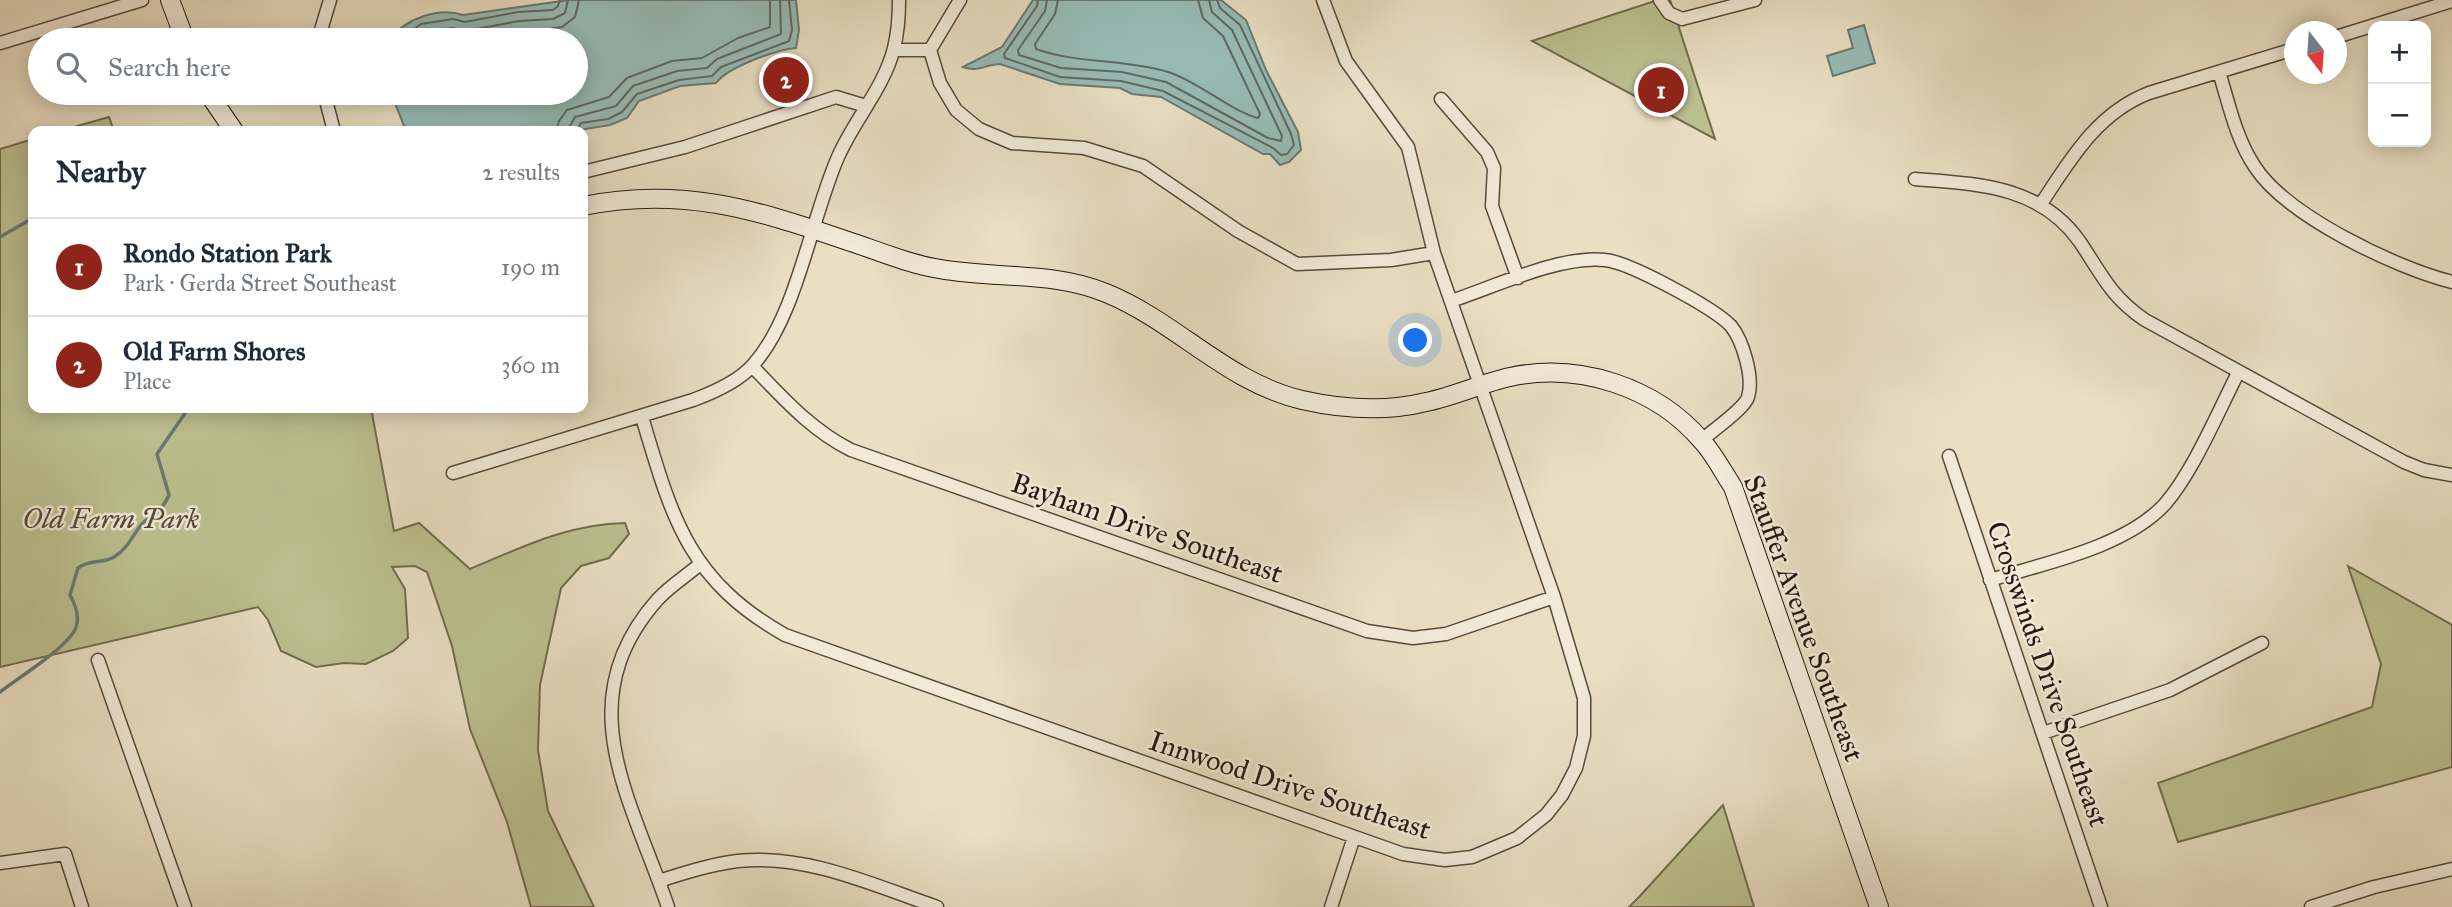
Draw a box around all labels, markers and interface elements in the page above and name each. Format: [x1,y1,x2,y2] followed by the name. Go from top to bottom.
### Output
[2284,21,2347,84] north arrow
[2368,21,2431,147] map controls
[2368,21,2431,84] button: +
[28,28,588,105] search box
[52,48,90,86] icon: search
[108,51,231,83] text: Search here
[763,54,809,106] pin: 2
[1638,64,1684,116] pin: 1
[2368,84,2431,147] button: −
[56,154,146,190] text: Nearby
[482,158,560,186] text: 2 results
[123,237,332,269] text: Rondo Station Park
[74,253,84,281] text: 1
[501,253,560,281] text: 190 m
[123,269,397,297] text: Park · Gerda Street Southeast
[1398,323,1432,357] your location
[123,335,305,367] text: Old Farm Shores
[73,351,85,379] text: 2
[501,351,560,379] text: 360 m
[123,367,171,395] text: Place
[1007,465,1287,591] street label: Bayham Drive Southeast
[1736,470,1872,766] street label: Stauffer Avenue Southeast
[23,501,200,536] park label: Old Farm Park
[1979,517,2117,831] street label: Crosswinds Drive Southeast
[1145,723,1435,847] street label: Innwood Drive Southeast

